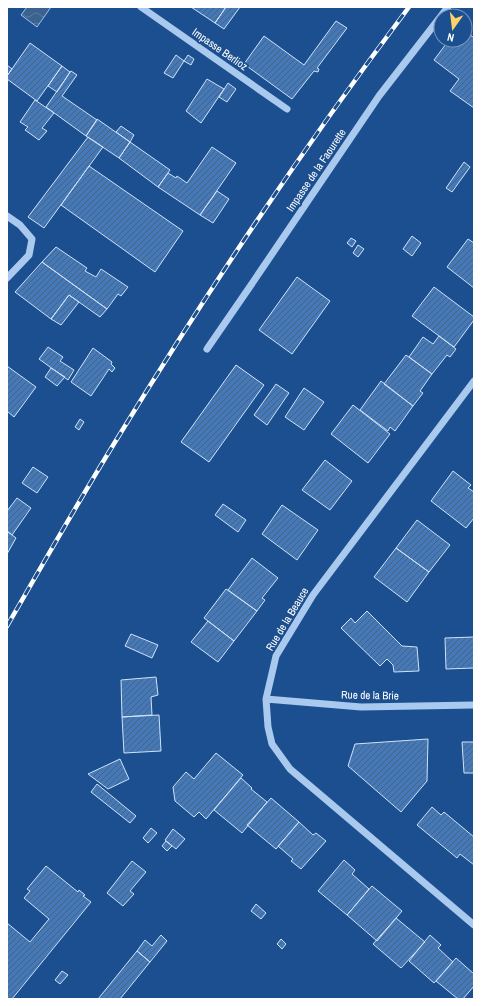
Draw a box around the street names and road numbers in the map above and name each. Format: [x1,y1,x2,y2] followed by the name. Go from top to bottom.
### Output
[189,25,251,74] street label: Impasse Berlioz
[283,126,349,214] street label: Impasse de la Faourette
[263,585,311,653] street label: Rue de la Beauce
[341,687,399,703] street label: Rue de la Brie

